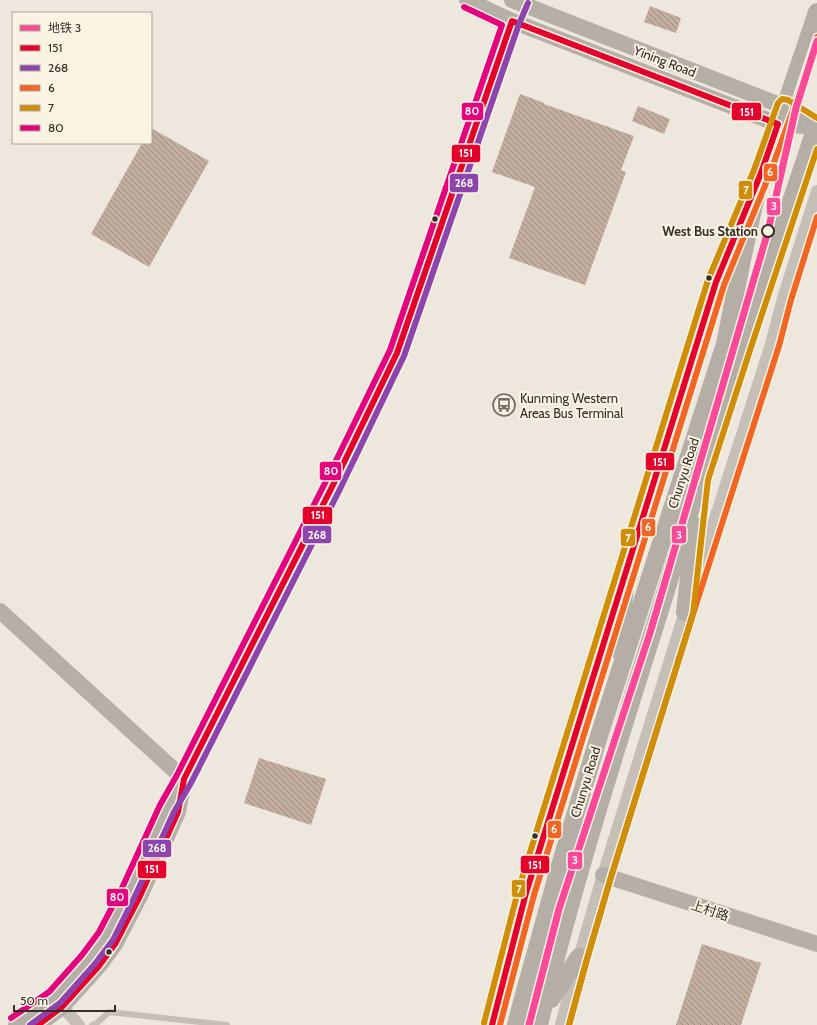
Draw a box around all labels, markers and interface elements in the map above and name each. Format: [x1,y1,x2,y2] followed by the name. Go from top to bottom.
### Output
[12,12,152,144] legend
[48,20,81,35] text: 地铁 3
[48,40,62,55] text: 151
[631,41,698,80] street label: Yining Road
[48,60,68,75] text: 268
[48,80,55,95] text: 6
[48,100,54,115] text: 7
[461,102,484,121] line badge: 80
[731,102,762,121] line badge: 151
[465,104,479,118] text: 80
[740,105,754,119] text: 151
[48,120,64,135] text: 80
[451,144,481,163] line badge: 151
[459,146,473,160] text: 151
[763,163,778,182] line badge: 6
[767,165,773,179] text: 6
[449,173,479,193] line badge: 268
[455,176,474,190] text: 268
[738,180,753,200] line badge: 7
[743,183,749,197] text: 7
[766,197,781,216] line badge: 3
[771,199,777,213] text: 3
[430,214,440,224] unlabelled marker
[662,223,758,239] place label: West Bus Station
[761,224,775,238] marker: West Bus Station
[704,273,714,283] unlabelled marker
[520,390,623,421] place label: Kunming Western Areas Bus Terminal
[491,392,517,418] bus stop icon: Kunming Western Areas Bus Terminal
[664,436,702,510] street label: Chunyu Road
[645,452,675,471] line badge: 151
[653,455,667,469] text: 151
[319,461,342,481] line badge: 80
[324,464,338,478] text: 80
[302,506,333,525] line badge: 151
[311,508,325,522] text: 151
[641,518,656,537] line badge: 6
[645,520,651,534] text: 6
[302,525,332,544] line badge: 268
[671,525,687,544] line badge: 3
[308,528,327,542] text: 268
[620,528,636,547] line badge: 7
[676,528,682,542] text: 3
[625,531,631,545] text: 7
[567,745,603,819] street label: Chunyu Road
[547,820,562,839] line badge: 6
[551,822,557,836] text: 6
[530,831,540,841] unlabelled marker
[142,839,172,858] line badge: 268
[148,841,167,855] text: 268
[567,851,583,870] line badge: 3
[572,853,578,867] text: 3
[520,855,550,874] line badge: 151
[528,858,542,872] text: 151
[137,860,167,879] line badge: 151
[145,862,159,876] text: 151
[511,879,526,898] line badge: 7
[516,882,522,896] text: 7
[106,888,129,907] line badge: 80
[110,890,124,904] text: 80
[689,896,731,924] street label: 上村路
[104,947,114,957] unlabelled marker
[14,987,115,1013] scale bar
[20,993,48,1008] text: 50 m

